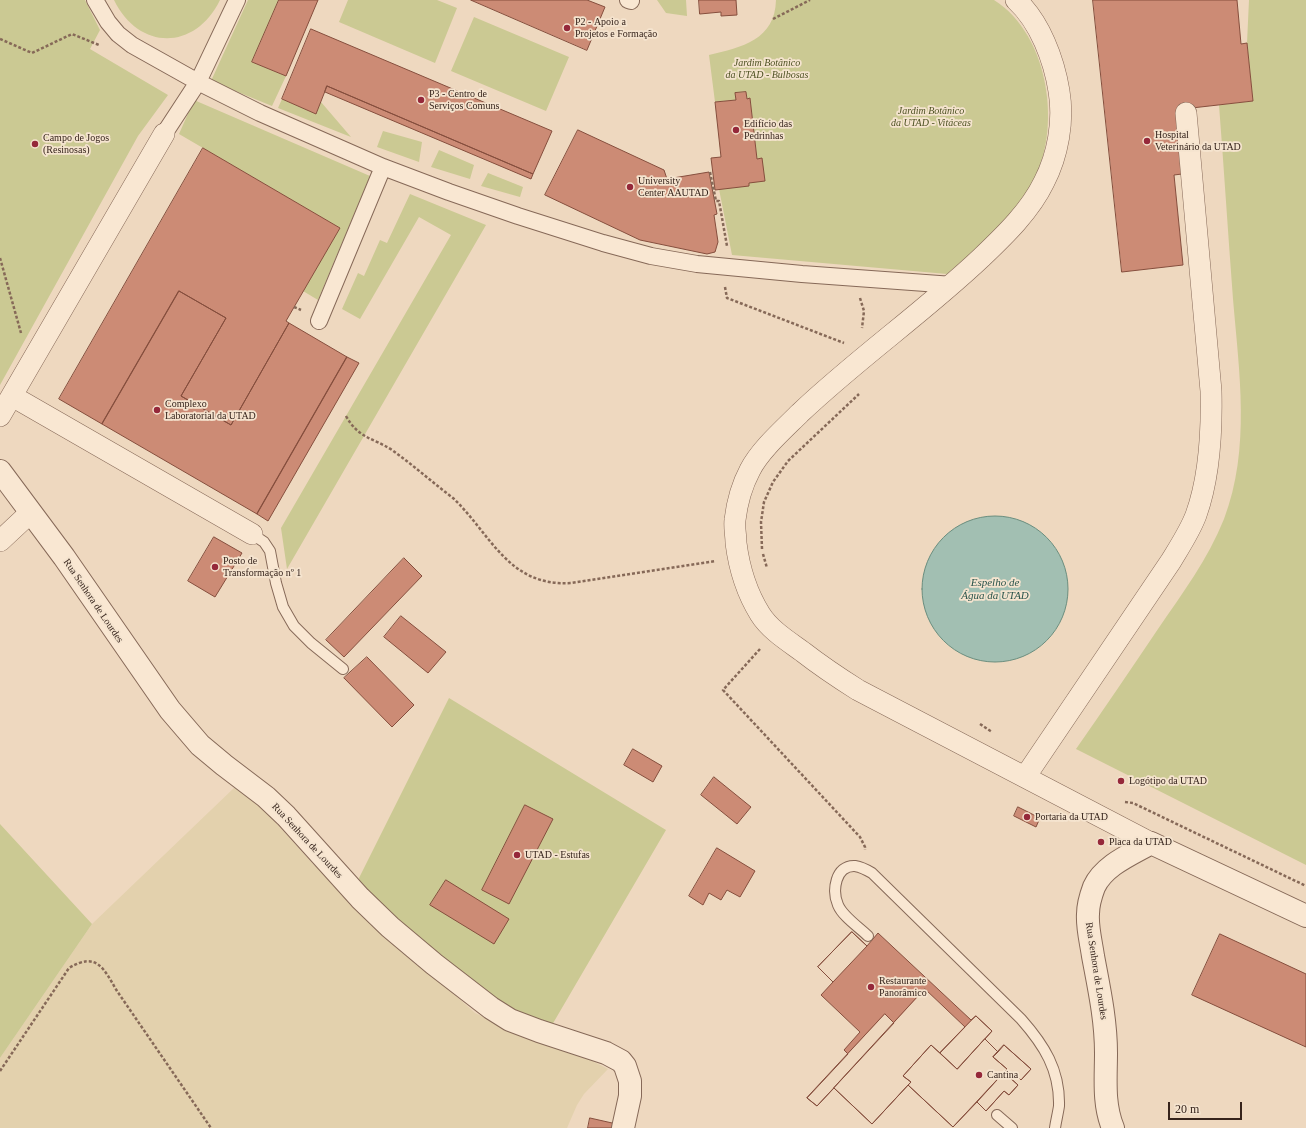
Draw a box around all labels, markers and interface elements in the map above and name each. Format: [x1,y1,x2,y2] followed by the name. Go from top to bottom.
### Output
[575,16,657,40] place label: P2 - Apoio a Projetos e Formação
[562,23,572,33] marker: P2 - Apoio a Projetos e Formação
[726,57,808,80] park label: Jardim Botânico da UTAD - Bulbosas
[429,88,499,112] place label: P3 - Centro de Serviços Comuns
[416,95,426,105] marker: P3 - Centro de Serviços Comuns
[891,105,971,128] park label: Jardim Botânico da UTAD - Vitáceas
[744,118,792,142] place label: Edifício das Pedrinhas
[731,125,741,135] marker: Edifício das Pedrinhas
[1155,129,1241,152] place label: Hospital Veterinário da UTAD
[43,132,109,156] place label: Campo de Jogos (Resinosas)
[1142,136,1152,146] marker: Hospital Veterinário da UTAD
[30,139,40,149] marker: Campo de Jogos (Resinosas)
[638,175,709,198] place label: University Center AAUTAD
[625,182,635,192] marker: University Center AAUTAD
[165,398,256,422] place label: Complexo Laboratorial da UTAD
[152,405,162,415] marker: Complexo Laboratorial da UTAD
[223,555,301,578] place label: Posto de Transformação nº 1
[60,557,126,645] street label: Rua Senhora de Lourdes
[210,562,220,572] marker: Posto de Transformação nº 1
[961,576,1029,602] water label: Espelho de Água da UTAD
[1129,775,1207,787] place label: Logótipo da UTAD
[1116,776,1126,786] marker: Logótipo da UTAD
[269,801,345,881] street label: Rua Senhora de Lourdes
[1035,811,1108,823] place label: Portaria da UTAD
[1022,812,1032,822] marker: Portaria da UTAD
[1109,836,1172,848] place label: Placa da UTAD
[1096,837,1106,847] marker: Placa da UTAD
[525,849,590,861] place label: UTAD - Estufas
[512,850,522,860] marker: UTAD - Estufas
[1082,921,1110,1021] street label: Rua Senhora de Lourdes
[879,975,927,998] place label: Restaurante Panorâmico
[866,982,876,992] marker: Restaurante Panorâmico
[987,1069,1018,1081] place label: Cantina
[974,1070,984,1080] marker: Cantina
[1170,1094,1244,1120] scale bar
[1175,1102,1199,1116] text: 20 m

